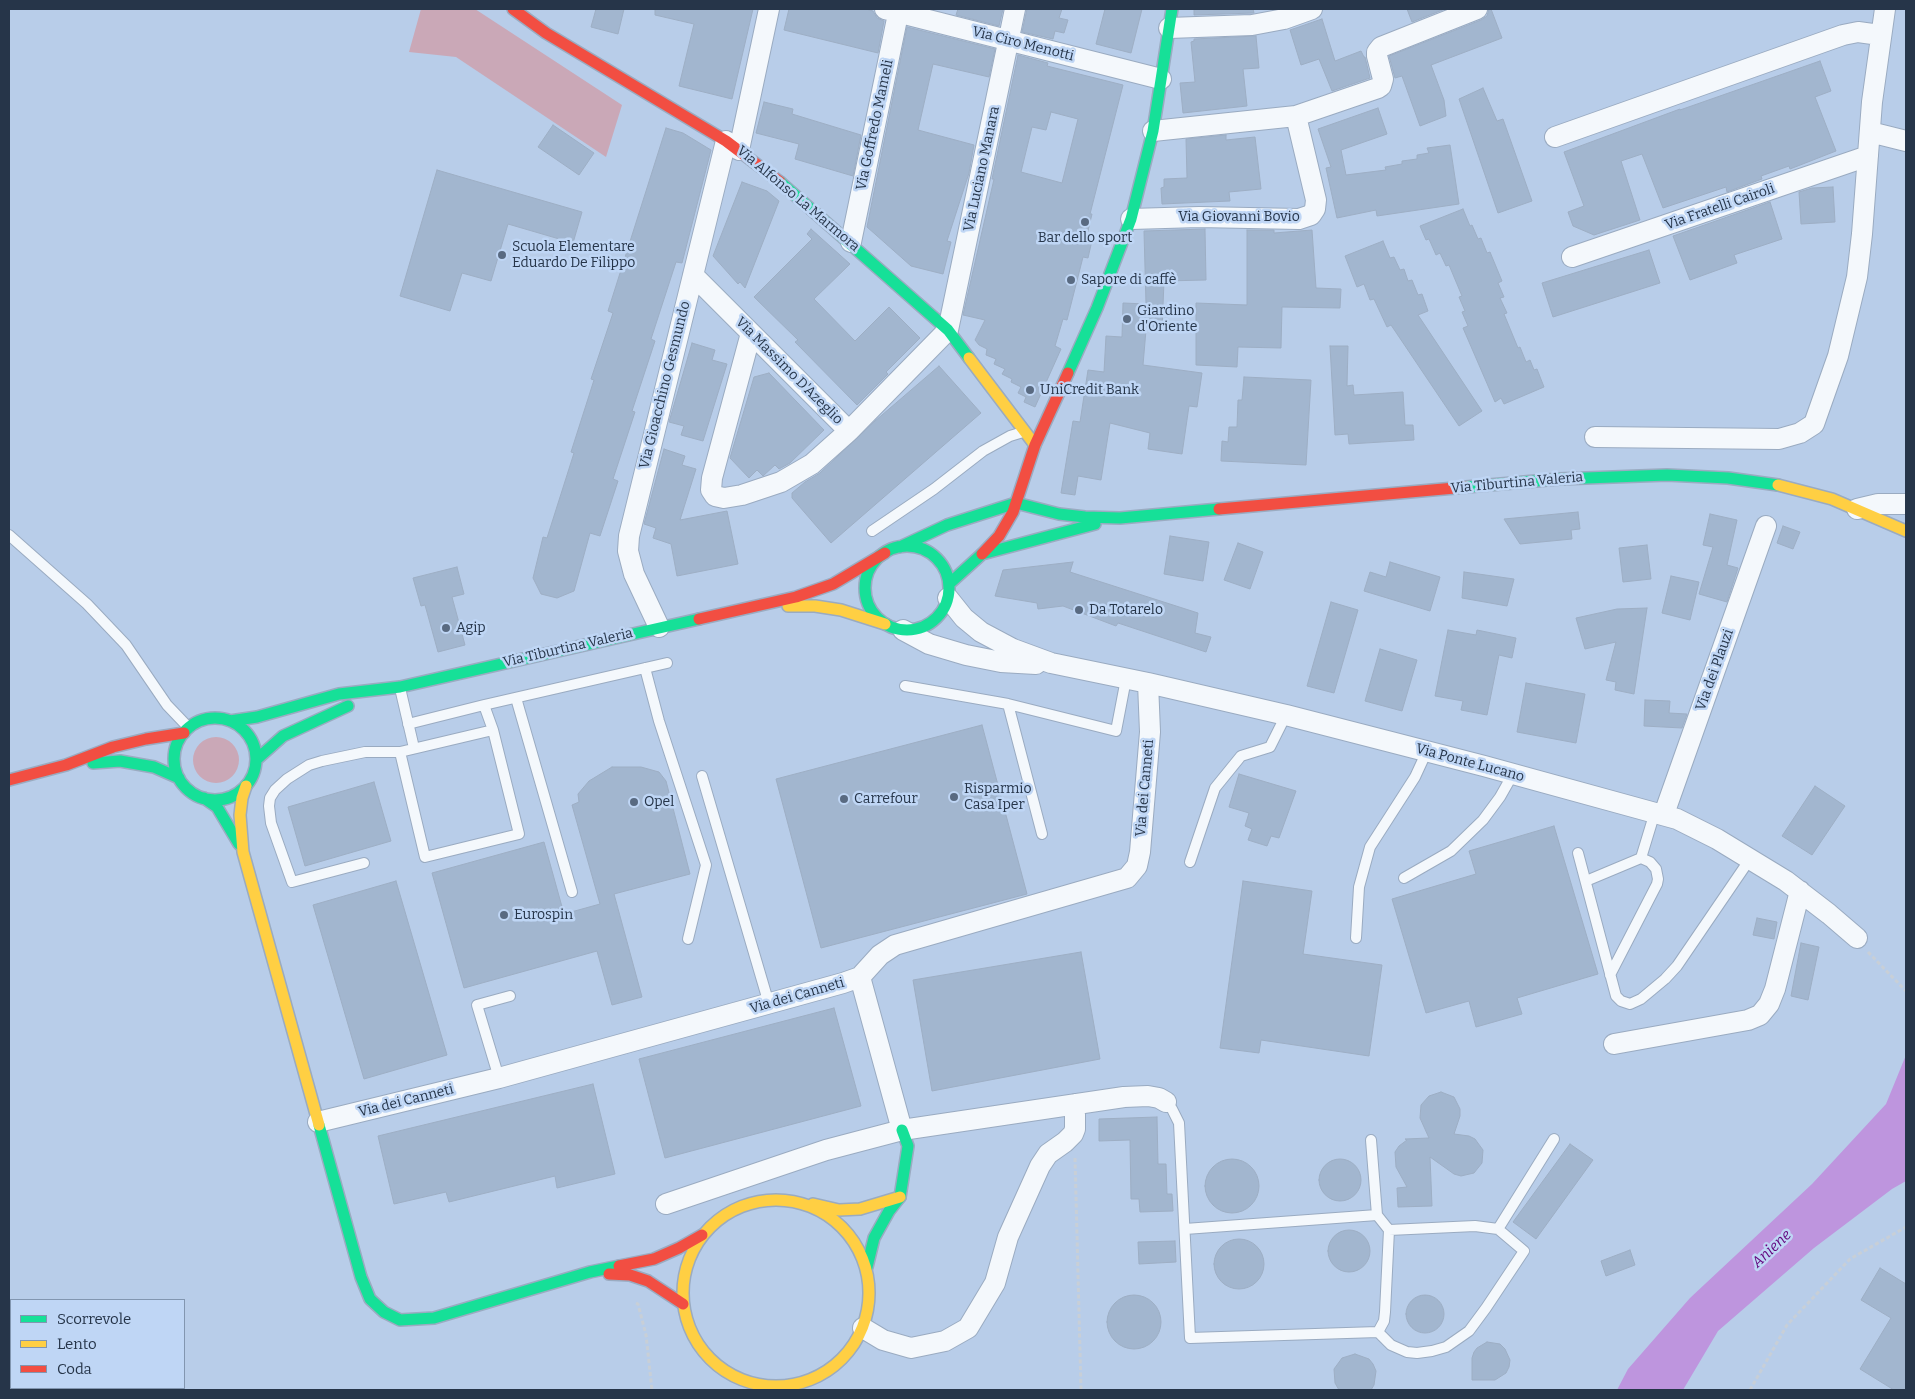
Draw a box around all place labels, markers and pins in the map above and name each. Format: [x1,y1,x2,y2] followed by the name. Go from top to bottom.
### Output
[1079,216,1091,228] marker: Bar dello sport
[1038,230,1132,246] place label: Bar dello sport
[512,239,635,272] place label: Scuola Elementare Eduardo De Filippo
[496,249,508,261] marker: Scuola Elementare Eduardo De Filippo
[1081,272,1176,288] place label: Sapore di caffè
[1065,274,1077,286] marker: Sapore di caffè
[1137,303,1197,336] place label: Giardino d'Oriente
[1121,313,1133,325] marker: Giardino d'Oriente
[1040,382,1139,398] place label: UniCredit Bank
[1024,384,1036,396] marker: UniCredit Bank
[1089,602,1163,618] place label: Da Totarelo
[1073,604,1085,616] marker: Da Totarelo
[456,620,486,636] place label: Agip
[440,622,452,634] marker: Agip
[964,781,1031,814] place label: Risparmio Casa Iper
[854,791,918,807] place label: Carrefour
[948,791,960,803] marker: Risparmio Casa Iper
[838,793,850,805] marker: Carrefour
[644,794,674,810] place label: Opel
[628,796,640,808] marker: Opel
[514,907,573,923] place label: Eurospin
[498,909,510,921] marker: Eurospin

